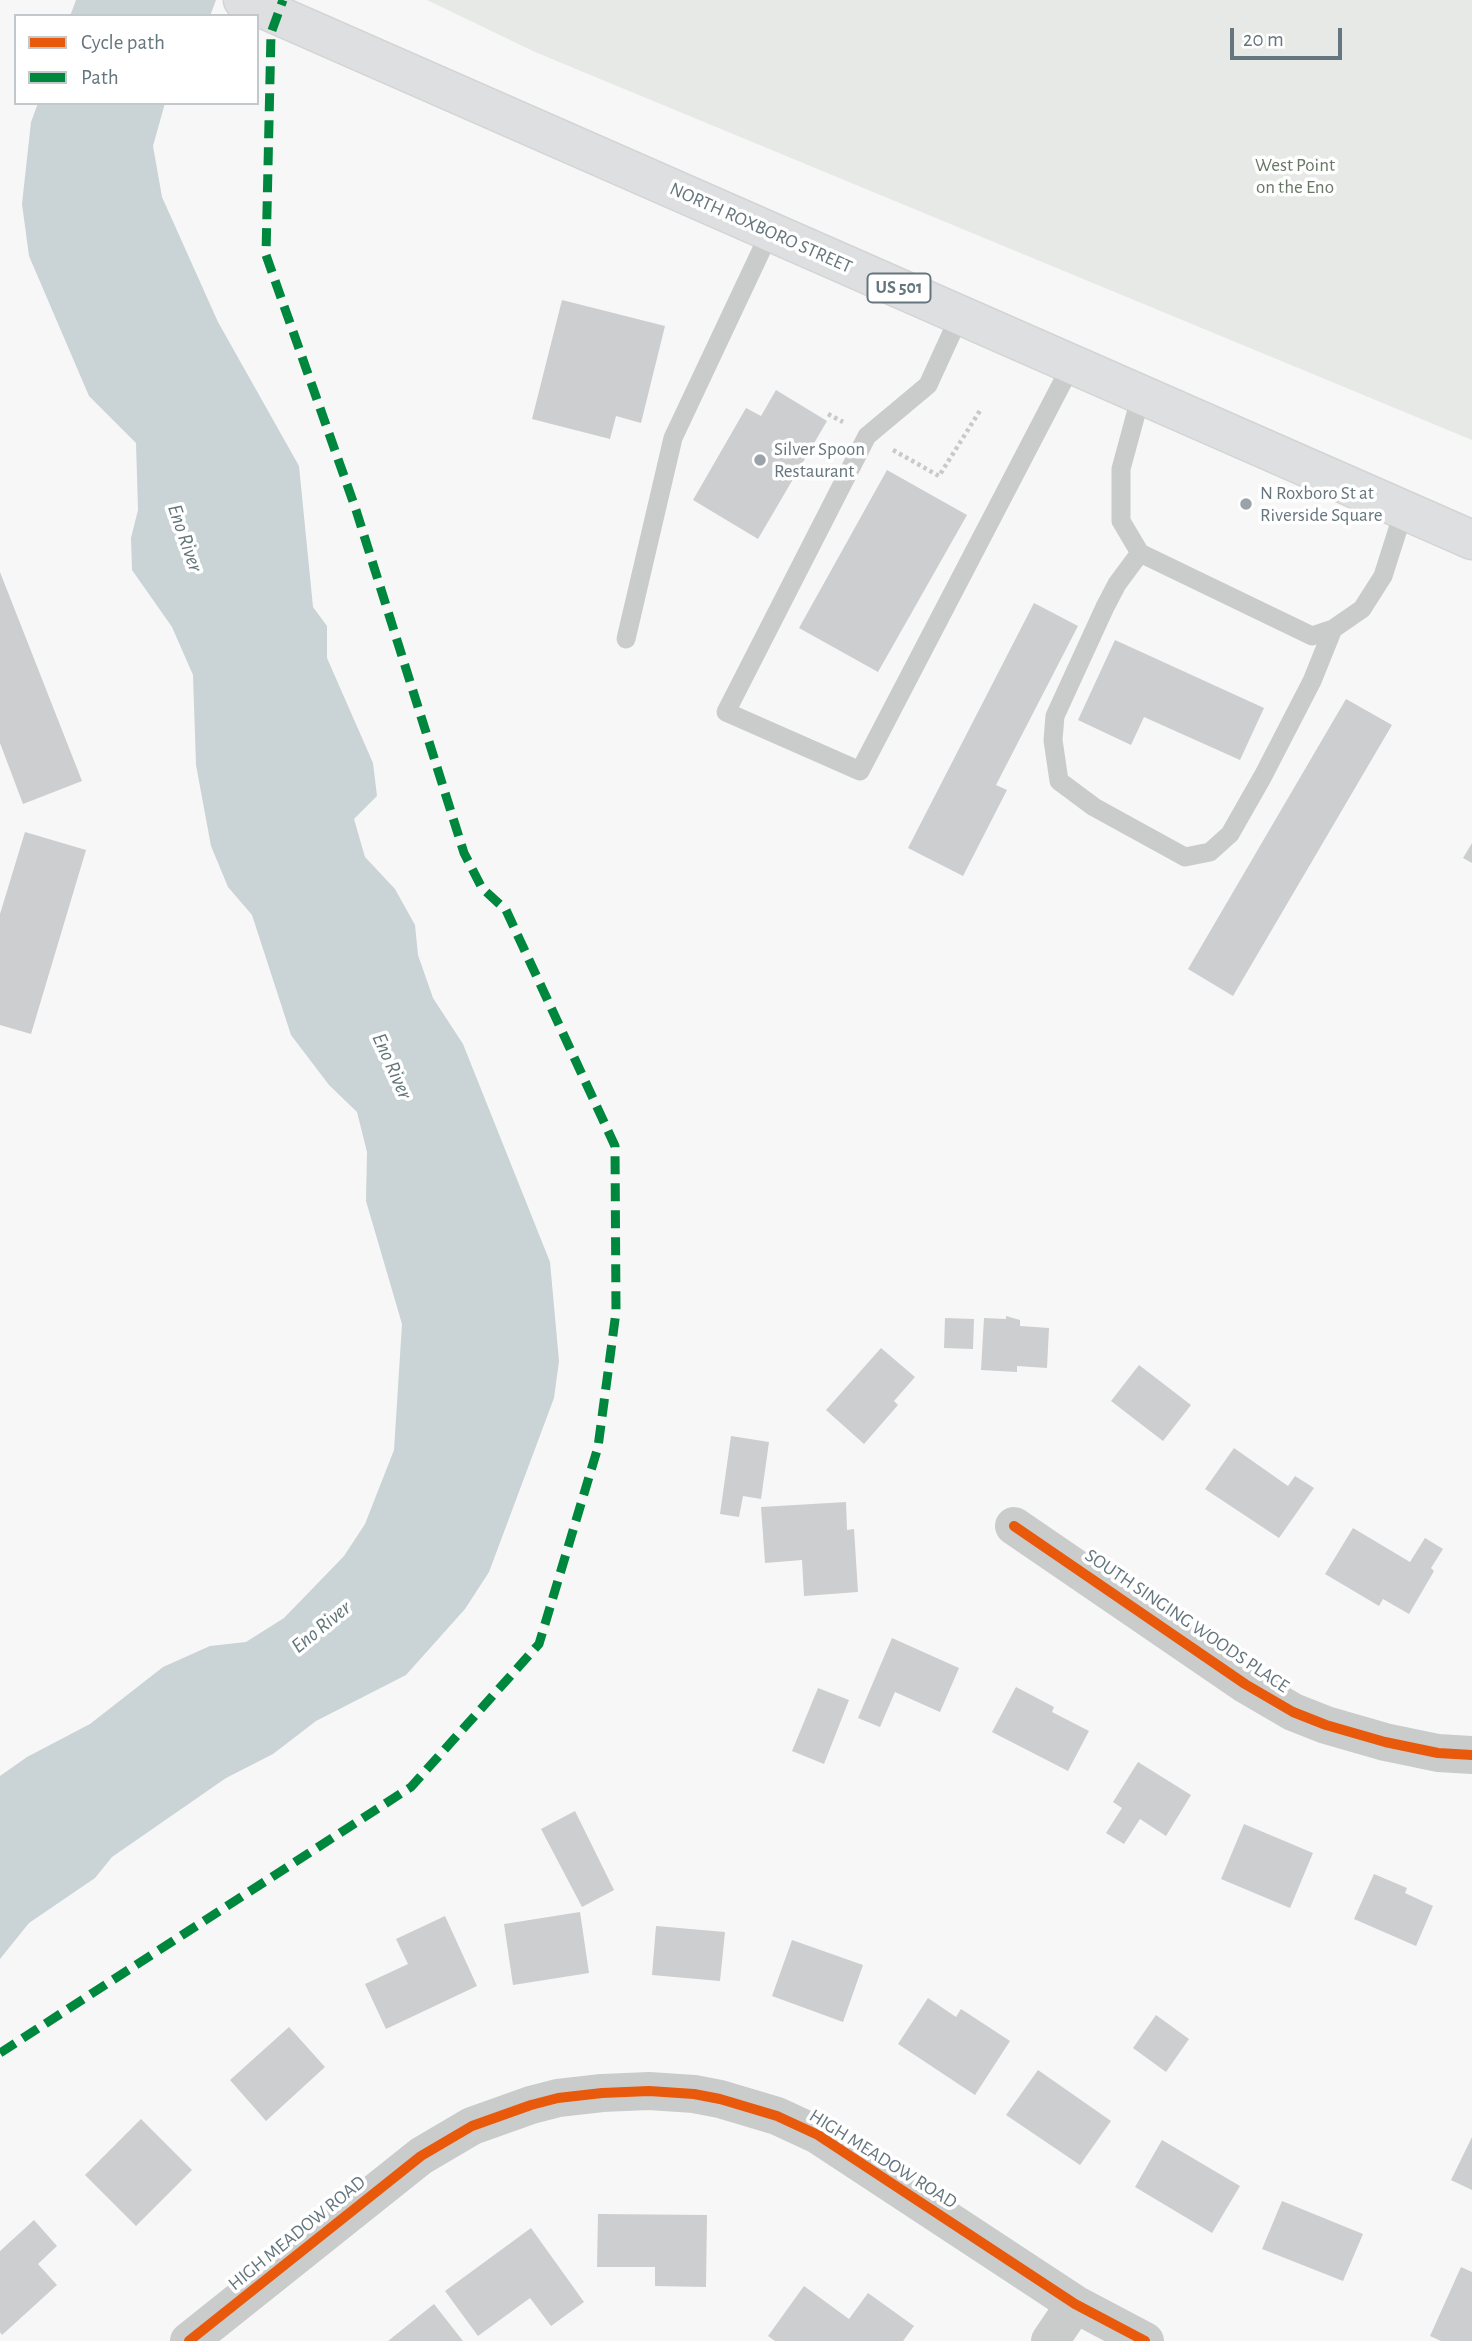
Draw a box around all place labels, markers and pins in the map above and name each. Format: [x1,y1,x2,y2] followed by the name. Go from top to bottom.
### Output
[774,438,865,482] place label: Silver Spoon Restaurant
[752,452,768,468] marker: Silver Spoon Restaurant
[1260,482,1383,526] place label: N Roxboro St at Riverside Square
[1238,496,1254,512] marker: N Roxboro St at Riverside Square

